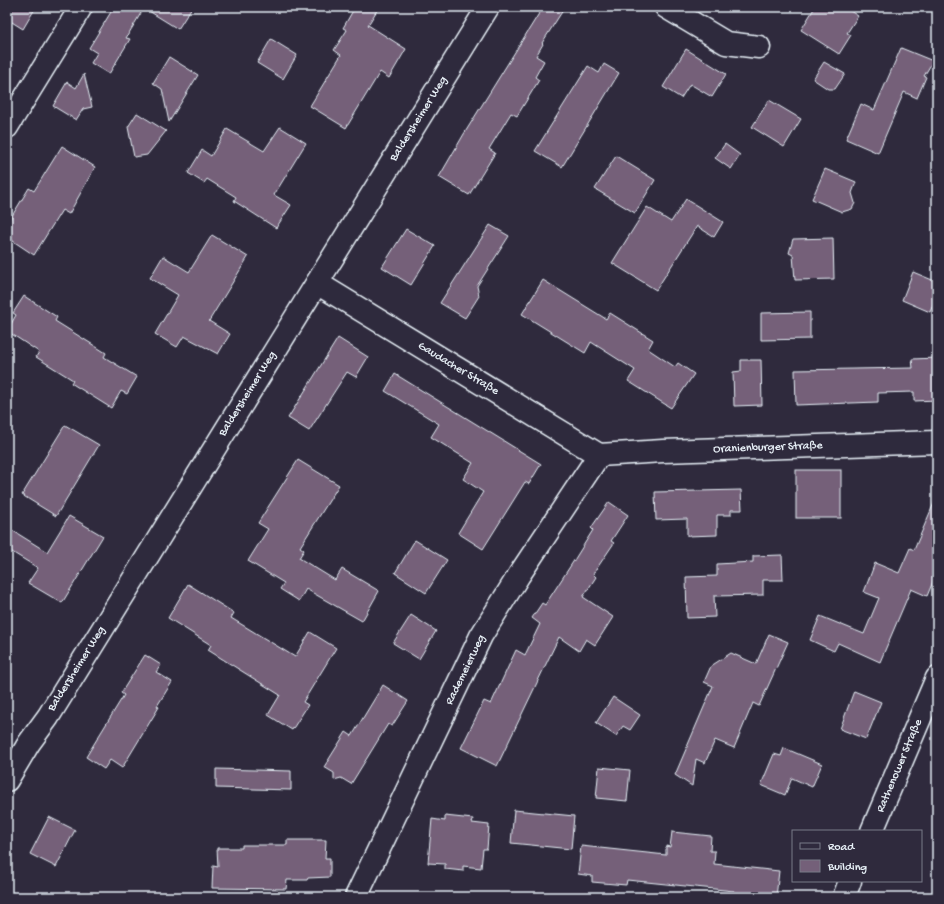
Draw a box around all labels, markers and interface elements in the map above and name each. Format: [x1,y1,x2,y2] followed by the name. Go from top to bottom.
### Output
[387,74,451,165] street label: Baldersheimer Weg
[415,339,502,399] street label: Gaudacher Straße
[216,349,280,440] street label: Baldersheimer Weg
[713,439,824,457] street label: Oranienburger Straße
[45,624,109,715] street label: Baldersheimer Weg
[443,633,489,707] street label: Rademeierweg
[874,717,926,815] street label: Rathenower Straße
[792,830,922,882] legend
[828,841,855,855] text: Road
[827,861,867,875] text: Building

